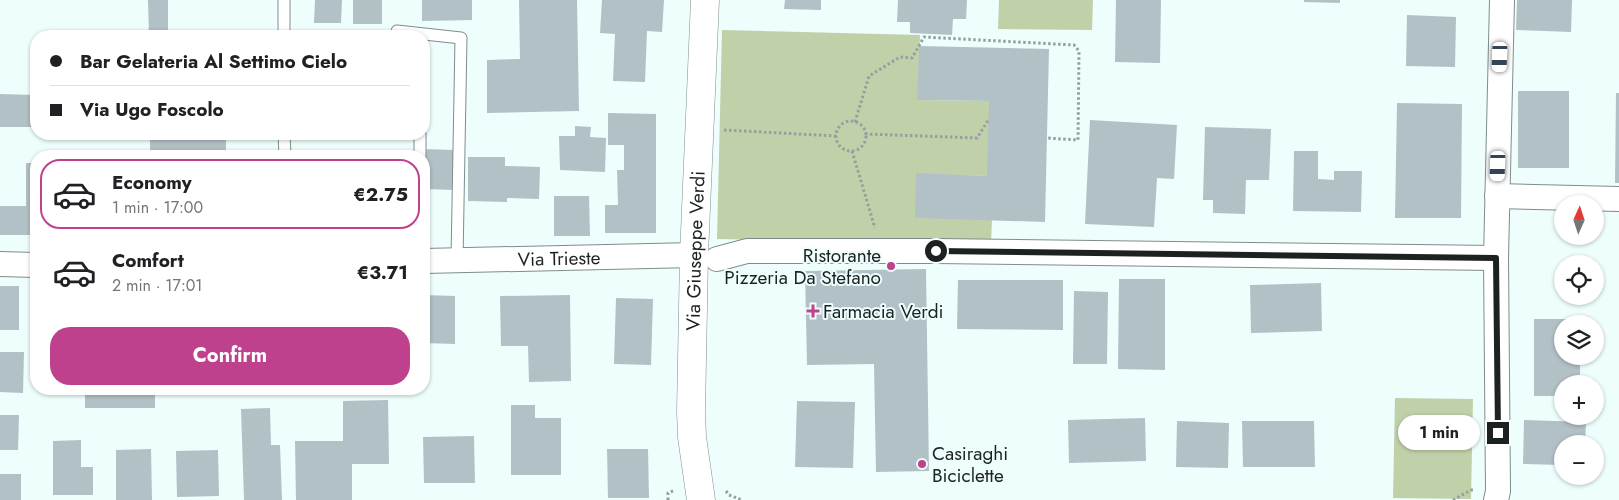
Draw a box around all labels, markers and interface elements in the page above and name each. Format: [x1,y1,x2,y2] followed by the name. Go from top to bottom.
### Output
[1491,42,1508,72] car
[80,48,347,75] text: Bar Gelateria Al Settimo Cielo
[80,96,224,123] text: Via Ugo Foscolo
[1489,151,1506,181] car
[112,169,192,196] text: Economy
[679,170,711,331] street label: Via Giuseppe Verdi
[52,172,97,217] icon: car
[353,181,408,208] text: €2.75
[1554,195,1604,245] north arrow
[1554,195,1604,485] map controls
[112,196,203,219] text: 1 min · 17:00
[925,240,947,262] route start
[724,242,881,291] place label: Ristorante Pizzeria Da Stefano
[517,244,601,272] street label: Via Trieste
[112,247,184,274] text: Comfort
[52,250,97,295] icon: car
[1554,255,1604,305] button: locate
[357,259,408,286] text: €3.71
[885,260,897,272] marker: Ristorante Pizzeria Da Stefano
[112,274,203,297] text: 2 min · 17:01
[823,298,944,325] place label: Farmacia Verdi
[807,305,819,317] marker: Farmacia Verdi
[1554,315,1604,365] button: layers
[50,327,410,385] button: Confirm
[1554,375,1604,425] button: +
[1398,416,1480,450] callout: 1 min
[1419,421,1459,444] text: 1 min
[1487,422,1509,444] route end
[1554,435,1604,485] button: −
[932,440,1008,489] place label: Casiraghi Biciclette
[916,458,928,470] marker: Casiraghi Biciclette

